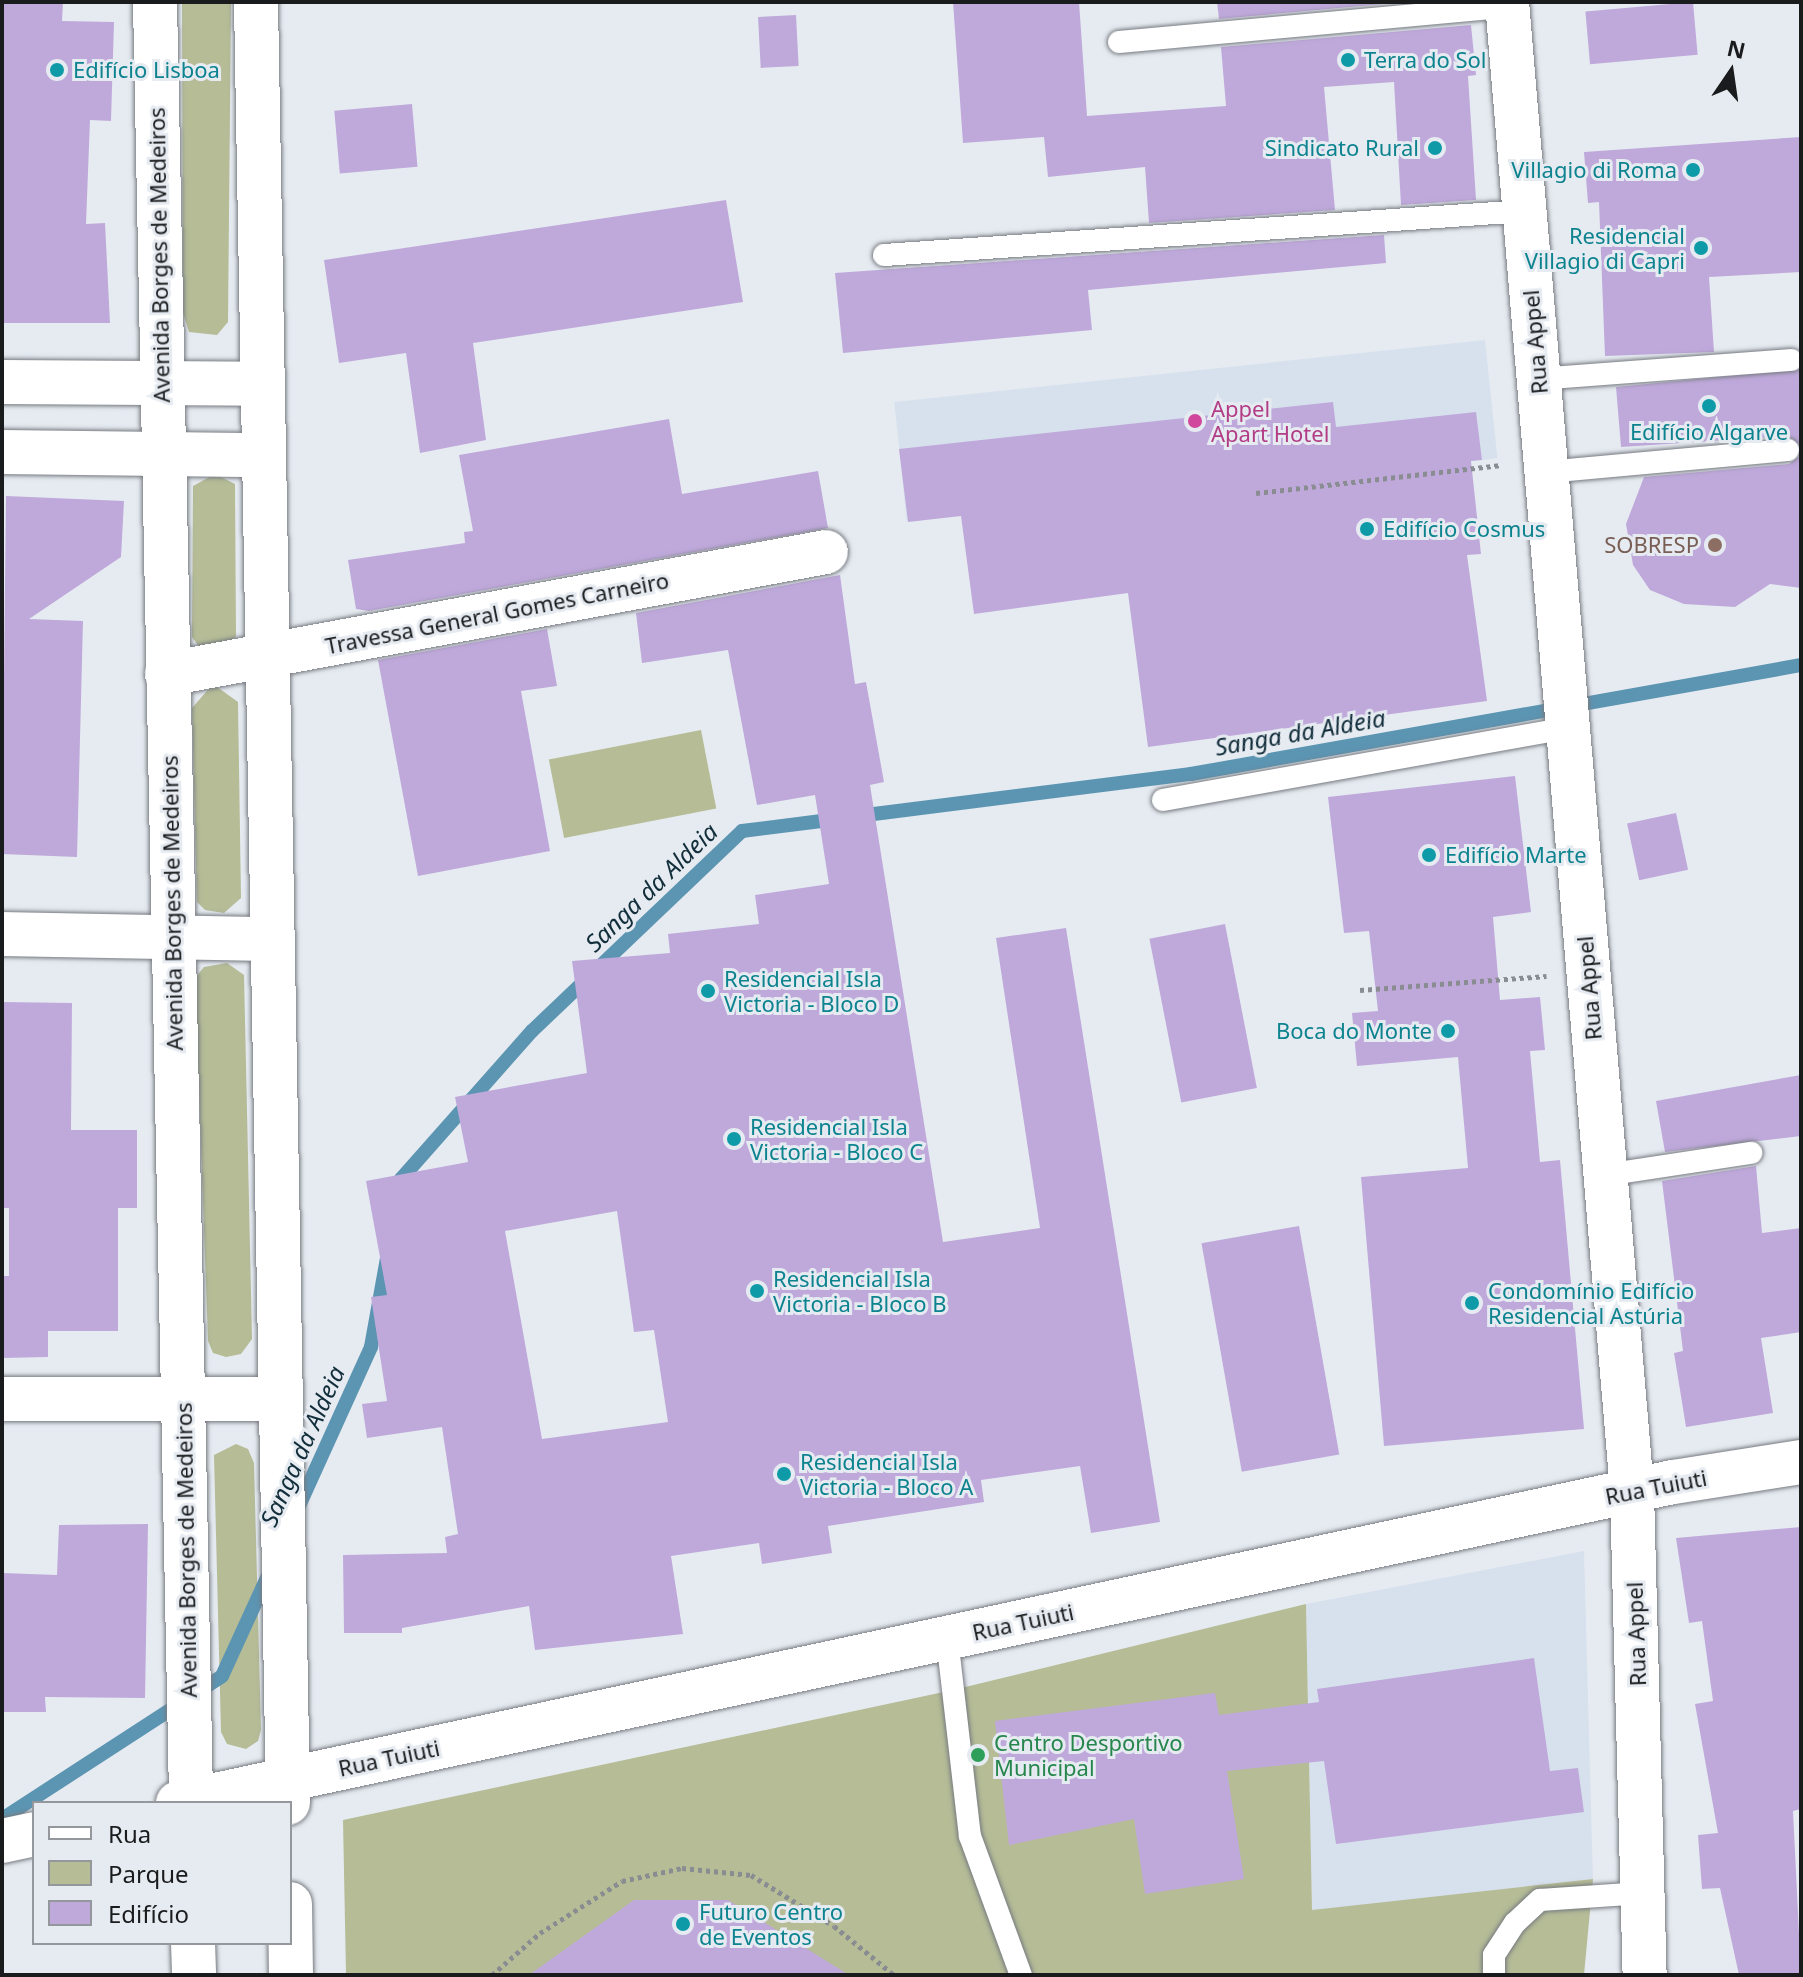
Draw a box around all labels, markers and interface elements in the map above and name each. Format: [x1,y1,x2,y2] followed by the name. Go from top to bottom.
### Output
[1691,32,1771,112] north arrow
[1724,32,1748,65] text: N
[1364,47,1487,73] place label: Terra do Sol
[1339,51,1357,69] marker: Terra do Sol
[73,57,220,83] place label: Edifício Lisboa
[48,61,66,79] marker: Edifício Lisboa
[143,107,175,403] street label: Avenida Borges de Medeiros
[1265,135,1419,161] place label: Sindicato Rural
[1426,139,1444,157] marker: Sindicato Rural
[1511,157,1677,183] place label: Villagio di Roma
[1684,161,1702,179] marker: Villagio di Roma
[1525,222,1685,274] place label: Residencial Villagio di Capri
[1692,239,1710,257] marker: Residencial Villagio di Capri
[1517,289,1553,395] street label: Rua Appel
[1211,395,1329,446] place label: Appel Apart Hotel
[1700,397,1718,415] marker: Edifício Algarve
[1186,412,1204,430] marker: Appel Apart Hotel
[1630,419,1788,445] place label: Edifício Algarve
[1383,516,1545,542] place label: Edifício Cosmus
[1358,520,1376,538] marker: Edifício Cosmus
[1604,532,1699,558] place label: SOBRESP
[1706,536,1724,554] marker: SOBRESP
[323,567,671,659] street label: Travessa General Gomes Carneiro
[1213,703,1387,761] water label: Sanga da Aldeia
[156,755,188,1051] street label: Avenida Borges de Medeiros
[579,817,723,957] water label: Sanga da Aldeia
[1445,842,1587,868] place label: Edifício Marte
[1420,846,1438,864] marker: Edifício Marte
[1571,935,1607,1041] street label: Rua Appel
[724,965,899,1016] place label: Residencial Isla Victoria - Bloco D
[699,982,717,1000] marker: Residencial Isla Victoria - Bloco D
[1276,1018,1432,1044] place label: Boca do Monte
[1439,1022,1457,1040] marker: Boca do Monte
[750,1113,923,1164] place label: Residencial Isla Victoria - Bloco C
[725,1130,743,1148] marker: Residencial Isla Victoria - Bloco C
[773,1265,946,1316] place label: Residencial Isla Victoria - Bloco B
[1488,1277,1694,1328] place label: Condomínio Edifício Residencial Astúria
[748,1282,766,1300] marker: Residencial Isla Victoria - Bloco B
[1463,1294,1481,1312] marker: Condomínio Edifício Residencial Astúria
[254,1361,350,1531] water label: Sanga da Aldeia
[170,1402,202,1698] street label: Avenida Borges de Medeiros
[800,1448,973,1500] place label: Residencial Isla Victoria - Bloco A
[1603,1464,1709,1510] street label: Rua Tuiuti
[775,1465,793,1483] marker: Residencial Isla Victoria - Bloco A
[1621,1581,1651,1687] street label: Rua Appel
[970,1598,1076,1646] street label: Rua Tuiuti
[994,1729,1183,1780] place label: Centro Desportivo Municipal
[336,1734,442,1782] street label: Rua Tuiuti
[969,1746,987,1764] marker: Centro Desportivo Municipal
[32,1801,292,1945] legend
[108,1817,151,1850] text: Rua
[108,1857,189,1890] text: Parque
[108,1897,189,1930] text: Edifício
[699,1898,843,1950] place label: Futuro Centro de Eventos
[674,1915,692,1933] marker: Futuro Centro de Eventos

